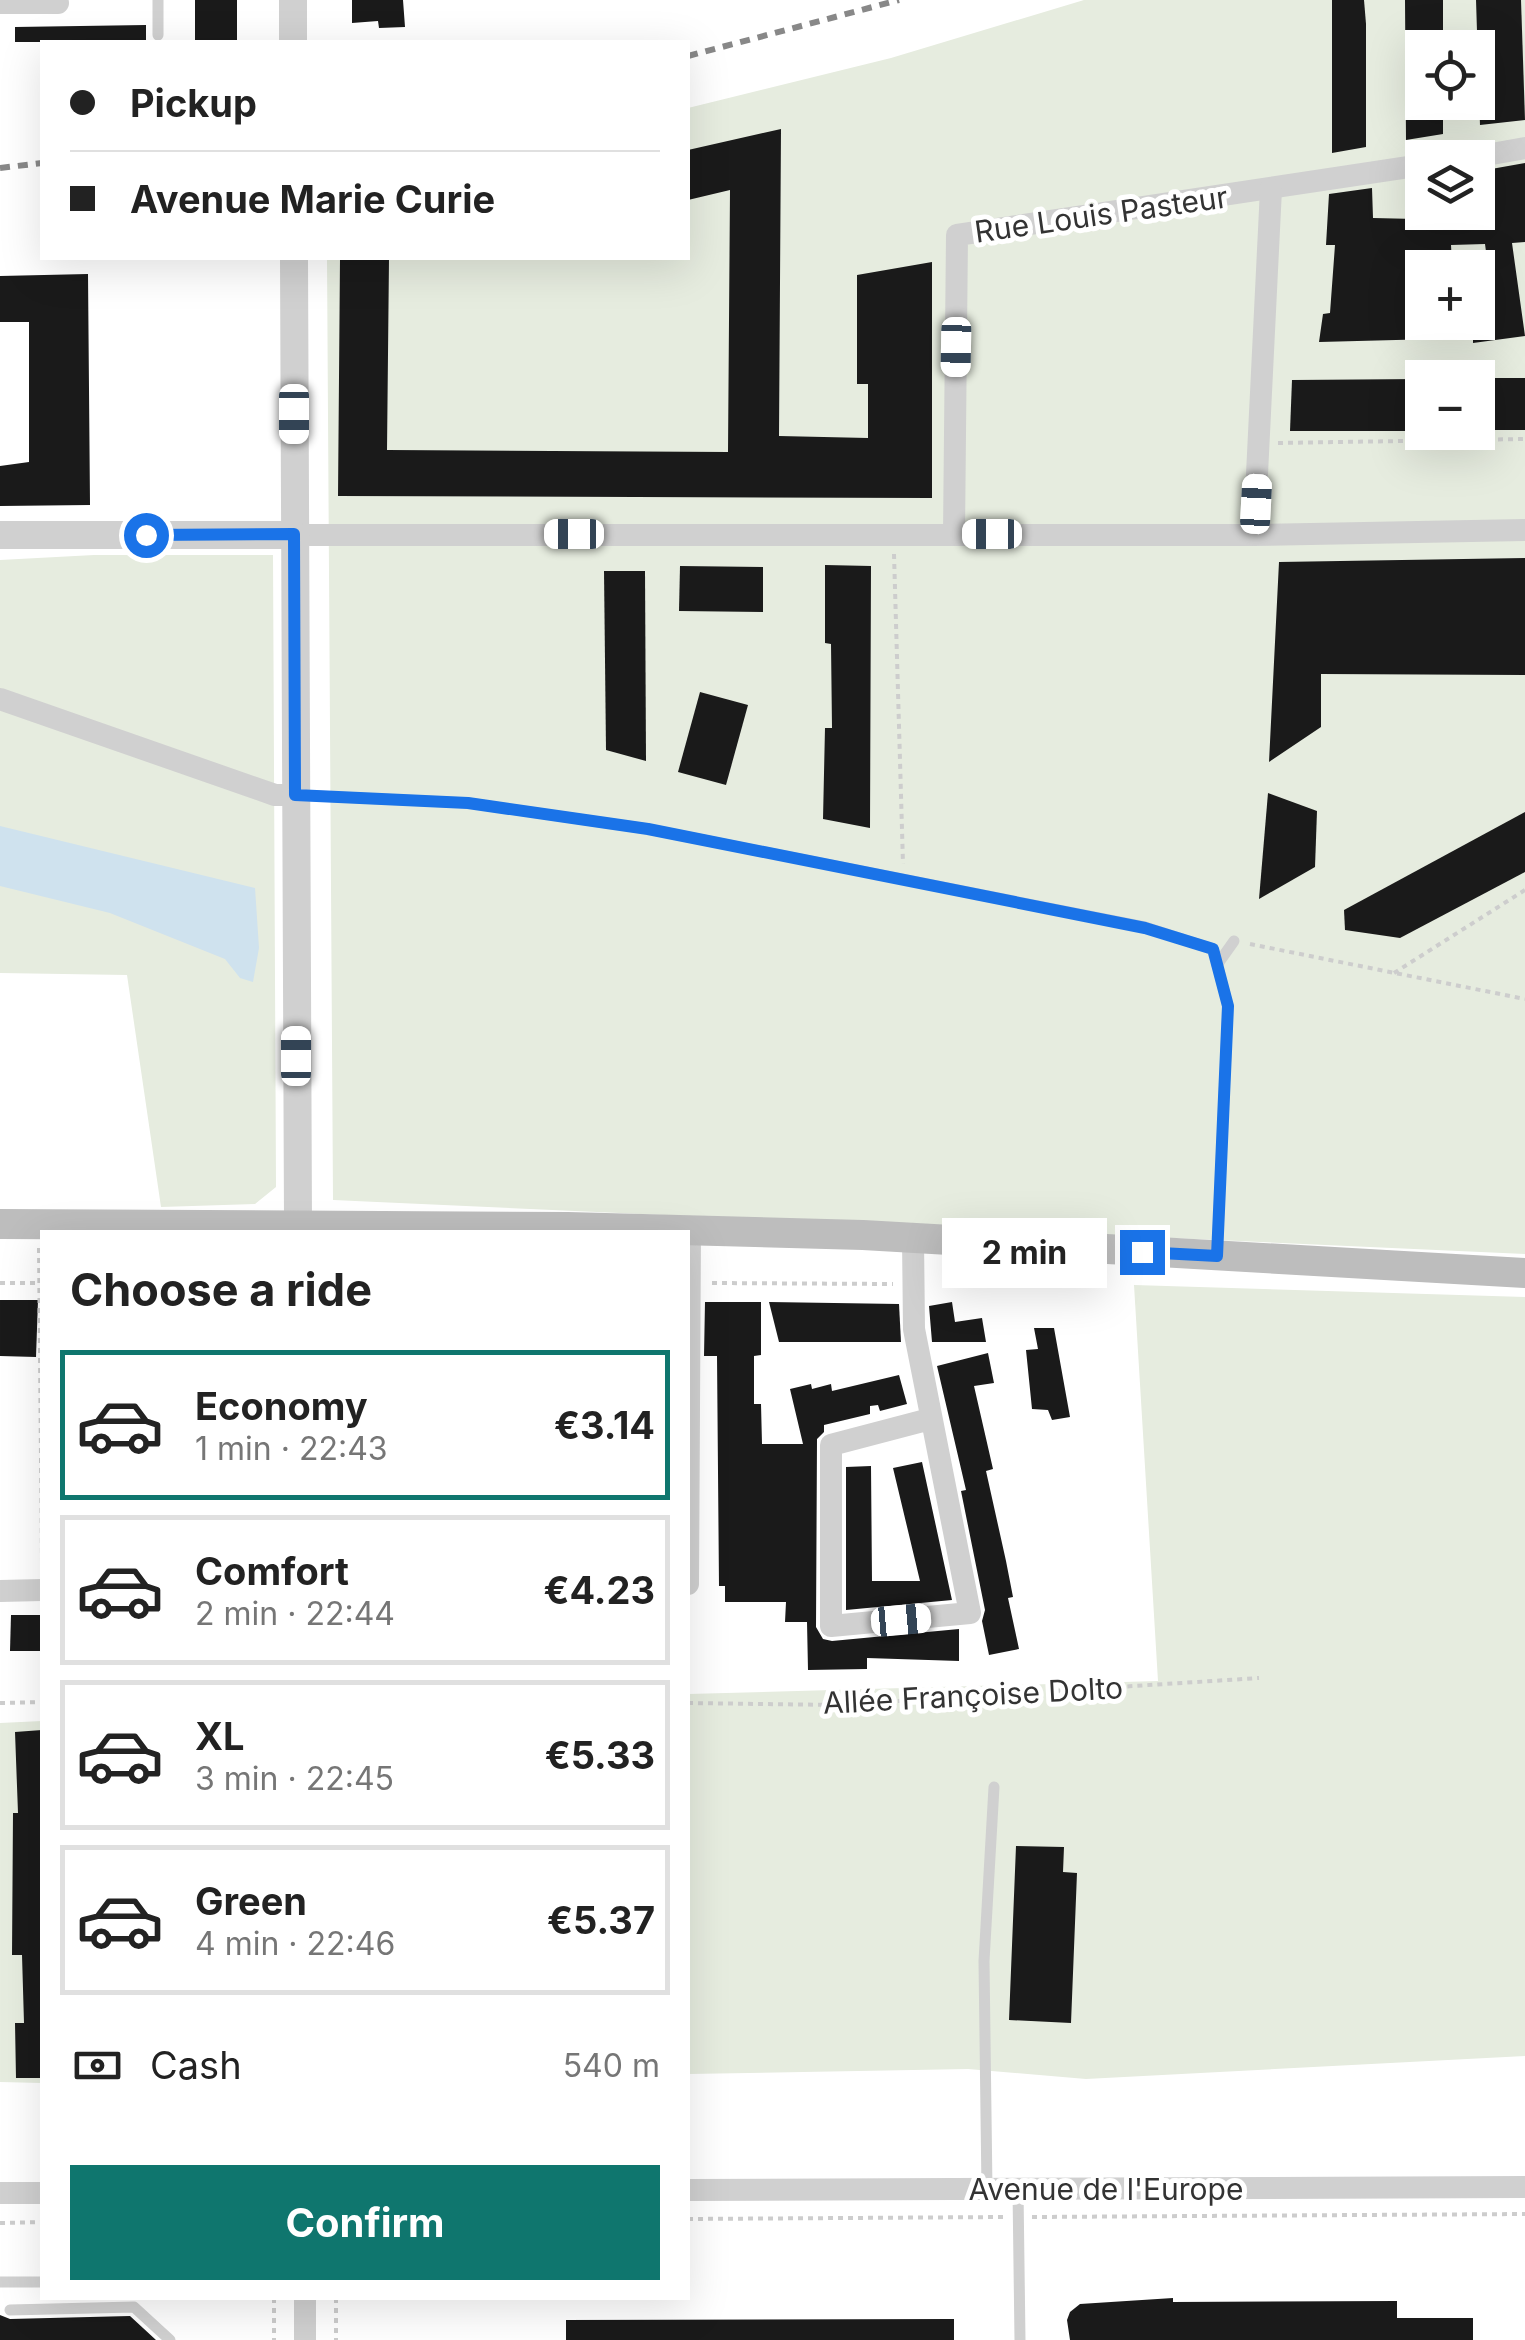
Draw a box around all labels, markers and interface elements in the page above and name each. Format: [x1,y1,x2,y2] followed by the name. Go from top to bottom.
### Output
[1405,30,1495,450] map controls
[1405,30,1495,120] button: locate
[130,80,257,126] text: Pickup
[1405,140,1495,230] button: layers
[130,176,495,222] text: Avenue Marie Curie
[972,178,1230,250] street label: Rue Louis Pasteur
[1405,250,1495,340] button: +
[940,317,972,377] car
[1405,360,1495,450] button: −
[279,384,309,444] car
[1239,473,1273,535] car
[124,513,169,558] route start
[544,519,604,549] car
[962,519,1022,549] car
[281,1026,311,1086] car
[942,1217,1107,1287] callout: 2 min
[1120,1230,1165,1275] route end
[982,1233,1067,1272] text: 2 min
[70,1262,372,1317] text: Choose a ride
[75,1380,165,1470] icon: car
[195,1383,368,1429] text: Economy
[554,1402,655,1448] text: €3.14
[195,1429,388,1468] text: 1 min · 22:43
[75,1545,165,1635] icon: car
[195,1548,349,1594] text: Comfort
[543,1567,655,1613] text: €4.23
[195,1594,395,1633] text: 2 min · 22:44
[870,1602,932,1638] car
[822,1669,1124,1721] street label: Allée Françoise Dolto
[75,1710,165,1800] icon: car
[195,1713,245,1759] text: XL
[545,1732,655,1778] text: €5.33
[195,1759,394,1798] text: 3 min · 22:45
[75,1875,165,1965] icon: car
[195,1878,307,1924] text: Green
[547,1897,655,1943] text: €5.37
[195,1924,395,1963] text: 4 min · 22:46
[70,2038,125,2093] icon: cash
[150,2042,242,2088] text: Cash
[563,2046,660,2085] text: 540 m
[70,2165,660,2280] button: Confirm
[969,2171,1243,2207] street label: Avenue de l'Europe

